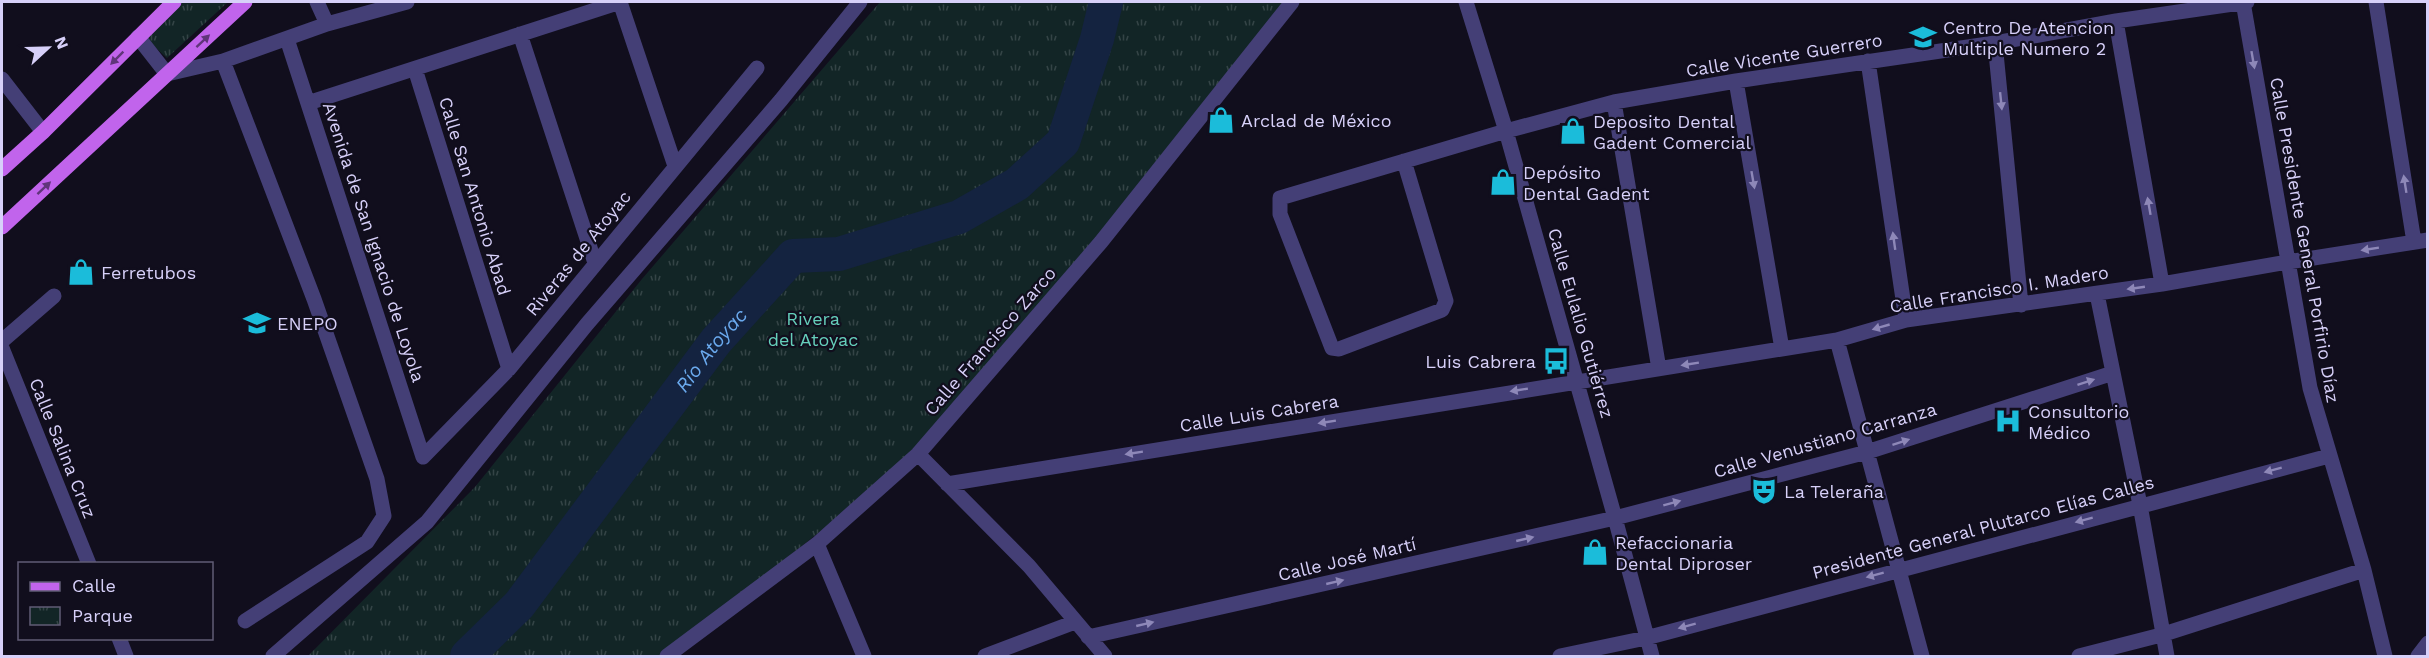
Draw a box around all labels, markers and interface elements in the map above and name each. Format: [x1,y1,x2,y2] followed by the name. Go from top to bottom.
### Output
[1943,17,2114,59] place label: Centro De Atencion Multiple Numero 2
[18,18,78,78] north arrow
[1908,22,1938,52] school or university icon: Centro De Atencion Multiple Numero 2
[1684,29,1884,81] street label: Calle Vicente Guerrero
[50,34,72,52] text: N
[196,34,211,48] one-way arrow
[111,50,125,64] one-way arrow
[2249,50,2258,69] one-way arrow
[2266,76,2344,404] street label: Calle Presidente General Porfirio Díaz
[1996,92,2006,111] one-way arrow
[435,94,515,298] street label: Calle San Antonio Abad
[319,99,429,385] street label: Avenida de San Ignacio de Loyola
[1206,105,1236,135] shop icon: Arclad de México
[1241,110,1391,131] place label: Arclad de México
[1593,111,1751,153] place label: Deposito Dental Gadent Comercial
[1558,116,1588,146] shop icon: Deposito Dental Gadent Comercial
[1523,162,1650,204] place label: Depósito Dental Gadent
[1488,167,1518,197] shop icon: Depósito Dental Gadent
[1749,171,1758,190] one-way arrow
[2400,175,2409,194] one-way arrow
[37,181,51,195] one-way arrow
[521,186,635,320] street label: Riveras de Atoyac
[2144,196,2153,215] one-way arrow
[1544,226,1618,420] street label: Calle Eulalio Gutiérrez
[1890,232,1899,251] one-way arrow
[2360,245,2379,254] one-way arrow
[66,257,96,287] shop icon: Ferretubos
[1888,261,2110,317] street label: Calle Francisco I. Madero
[101,262,196,283] place label: Ferretubos
[920,263,1060,419] street label: Calle Francisco Zarco
[2126,284,2145,293] one-way arrow
[670,303,752,397] water label: Río Atoyac
[242,308,272,338] school or university icon: ENEPO
[768,308,858,350] park label: Rivera del Atoyac
[277,313,338,334] place label: ENEPO
[1872,323,1890,332] one-way arrow
[1541,346,1571,376] bus stop icon: Luis Cabrera
[1425,351,1536,372] place label: Luis Cabrera
[1680,359,1699,368] one-way arrow
[25,375,101,521] street label: Calle Salina Cruz
[2077,376,2095,386] one-way arrow
[1510,386,1529,395] one-way arrow
[1178,390,1340,436] street label: Calle Luis Cabrera
[1711,398,1939,482] street label: Calle Venustiano Carranza
[2028,401,2129,443] place label: Consultorio Médico
[1993,406,2023,436] hospital icon: Consultorio Médico
[1317,417,1336,426] one-way arrow
[1892,436,1910,446] one-way arrow
[1125,449,1144,458] one-way arrow
[2264,466,2282,476] one-way arrow
[1810,471,2156,583] street label: Presidente General Plutarco Elías Calles
[1749,476,1779,506] theatre icon: La Teleraña
[1784,481,1884,502] place label: La Teleraña
[1663,498,1681,507] one-way arrow
[2075,516,2093,525] one-way arrow
[1615,532,1752,574] place label: Refaccionaria Dental Diproser
[1276,533,1418,585] street label: Calle José Martí
[1516,533,1534,543] one-way arrow
[1580,537,1610,567] shop icon: Refaccionaria Dental Diproser
[18,562,213,640] legend
[1866,571,1884,581] one-way arrow
[72,575,116,596] text: Calle
[1326,576,1344,586] one-way arrow
[72,605,133,626] text: Parque
[1135,619,1154,629] one-way arrow
[1678,622,1696,632] one-way arrow

